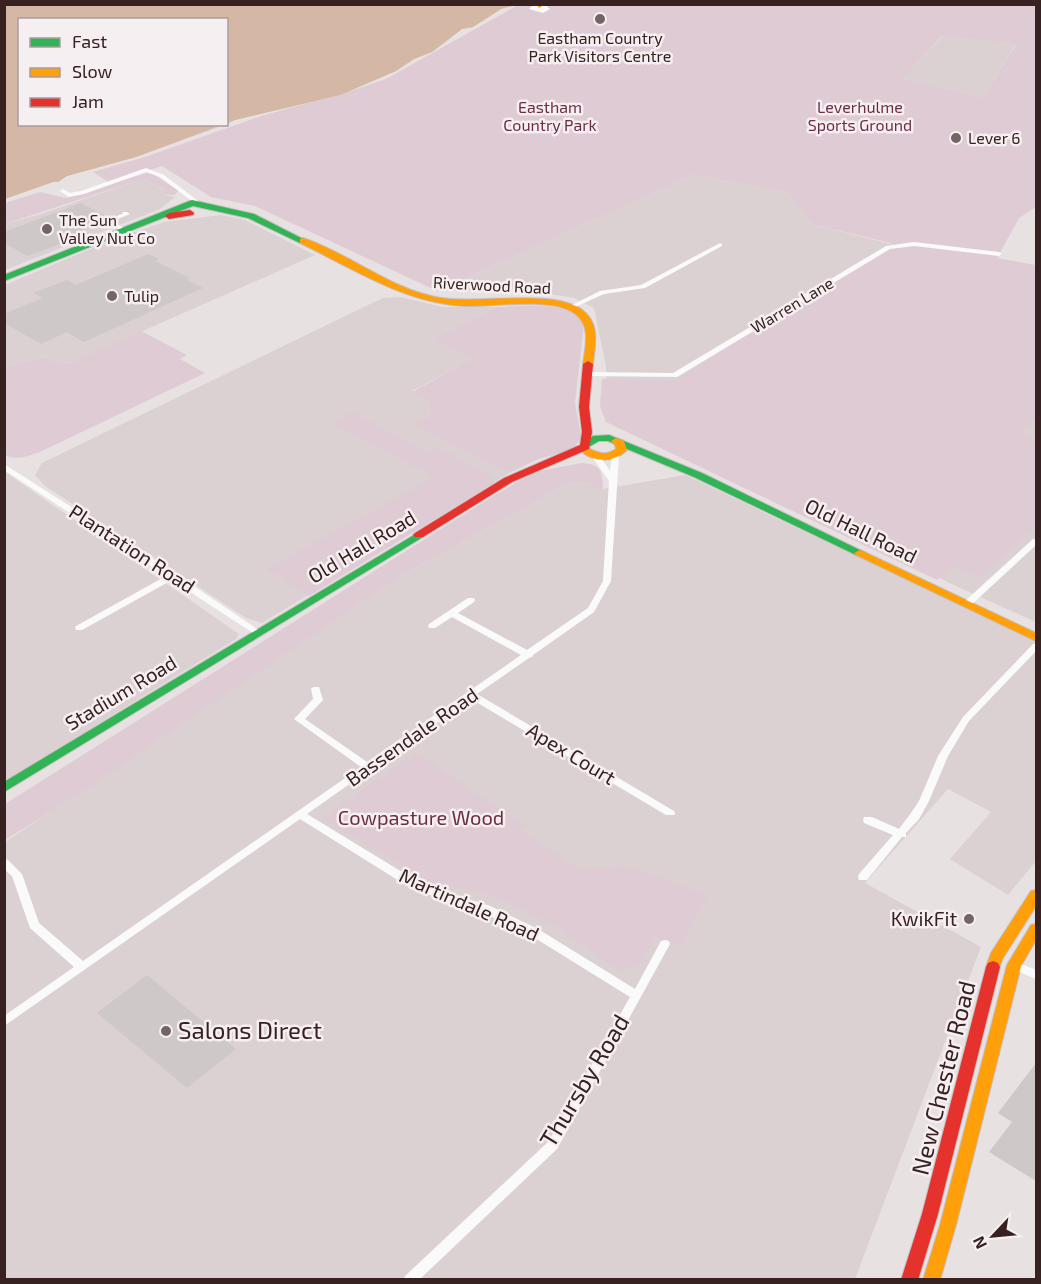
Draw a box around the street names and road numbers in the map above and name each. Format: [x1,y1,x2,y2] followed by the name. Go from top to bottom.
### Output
[433,272,552,297] street label: Riverwood Road
[747,273,836,337] street label: Warren Lane
[802,493,921,568] street label: Old Hall Road
[65,499,200,598] street label: Plantation Road
[303,505,420,588] street label: Old Hall Road
[60,650,180,735] street label: Stadium Road
[341,682,482,791] street label: Bassendale Road
[523,717,621,789] street label: Apex Court
[396,863,543,946] street label: Martindale Road
[904,978,981,1178] street label: New Chester Road
[533,1009,635,1152] street label: Thursby Road

